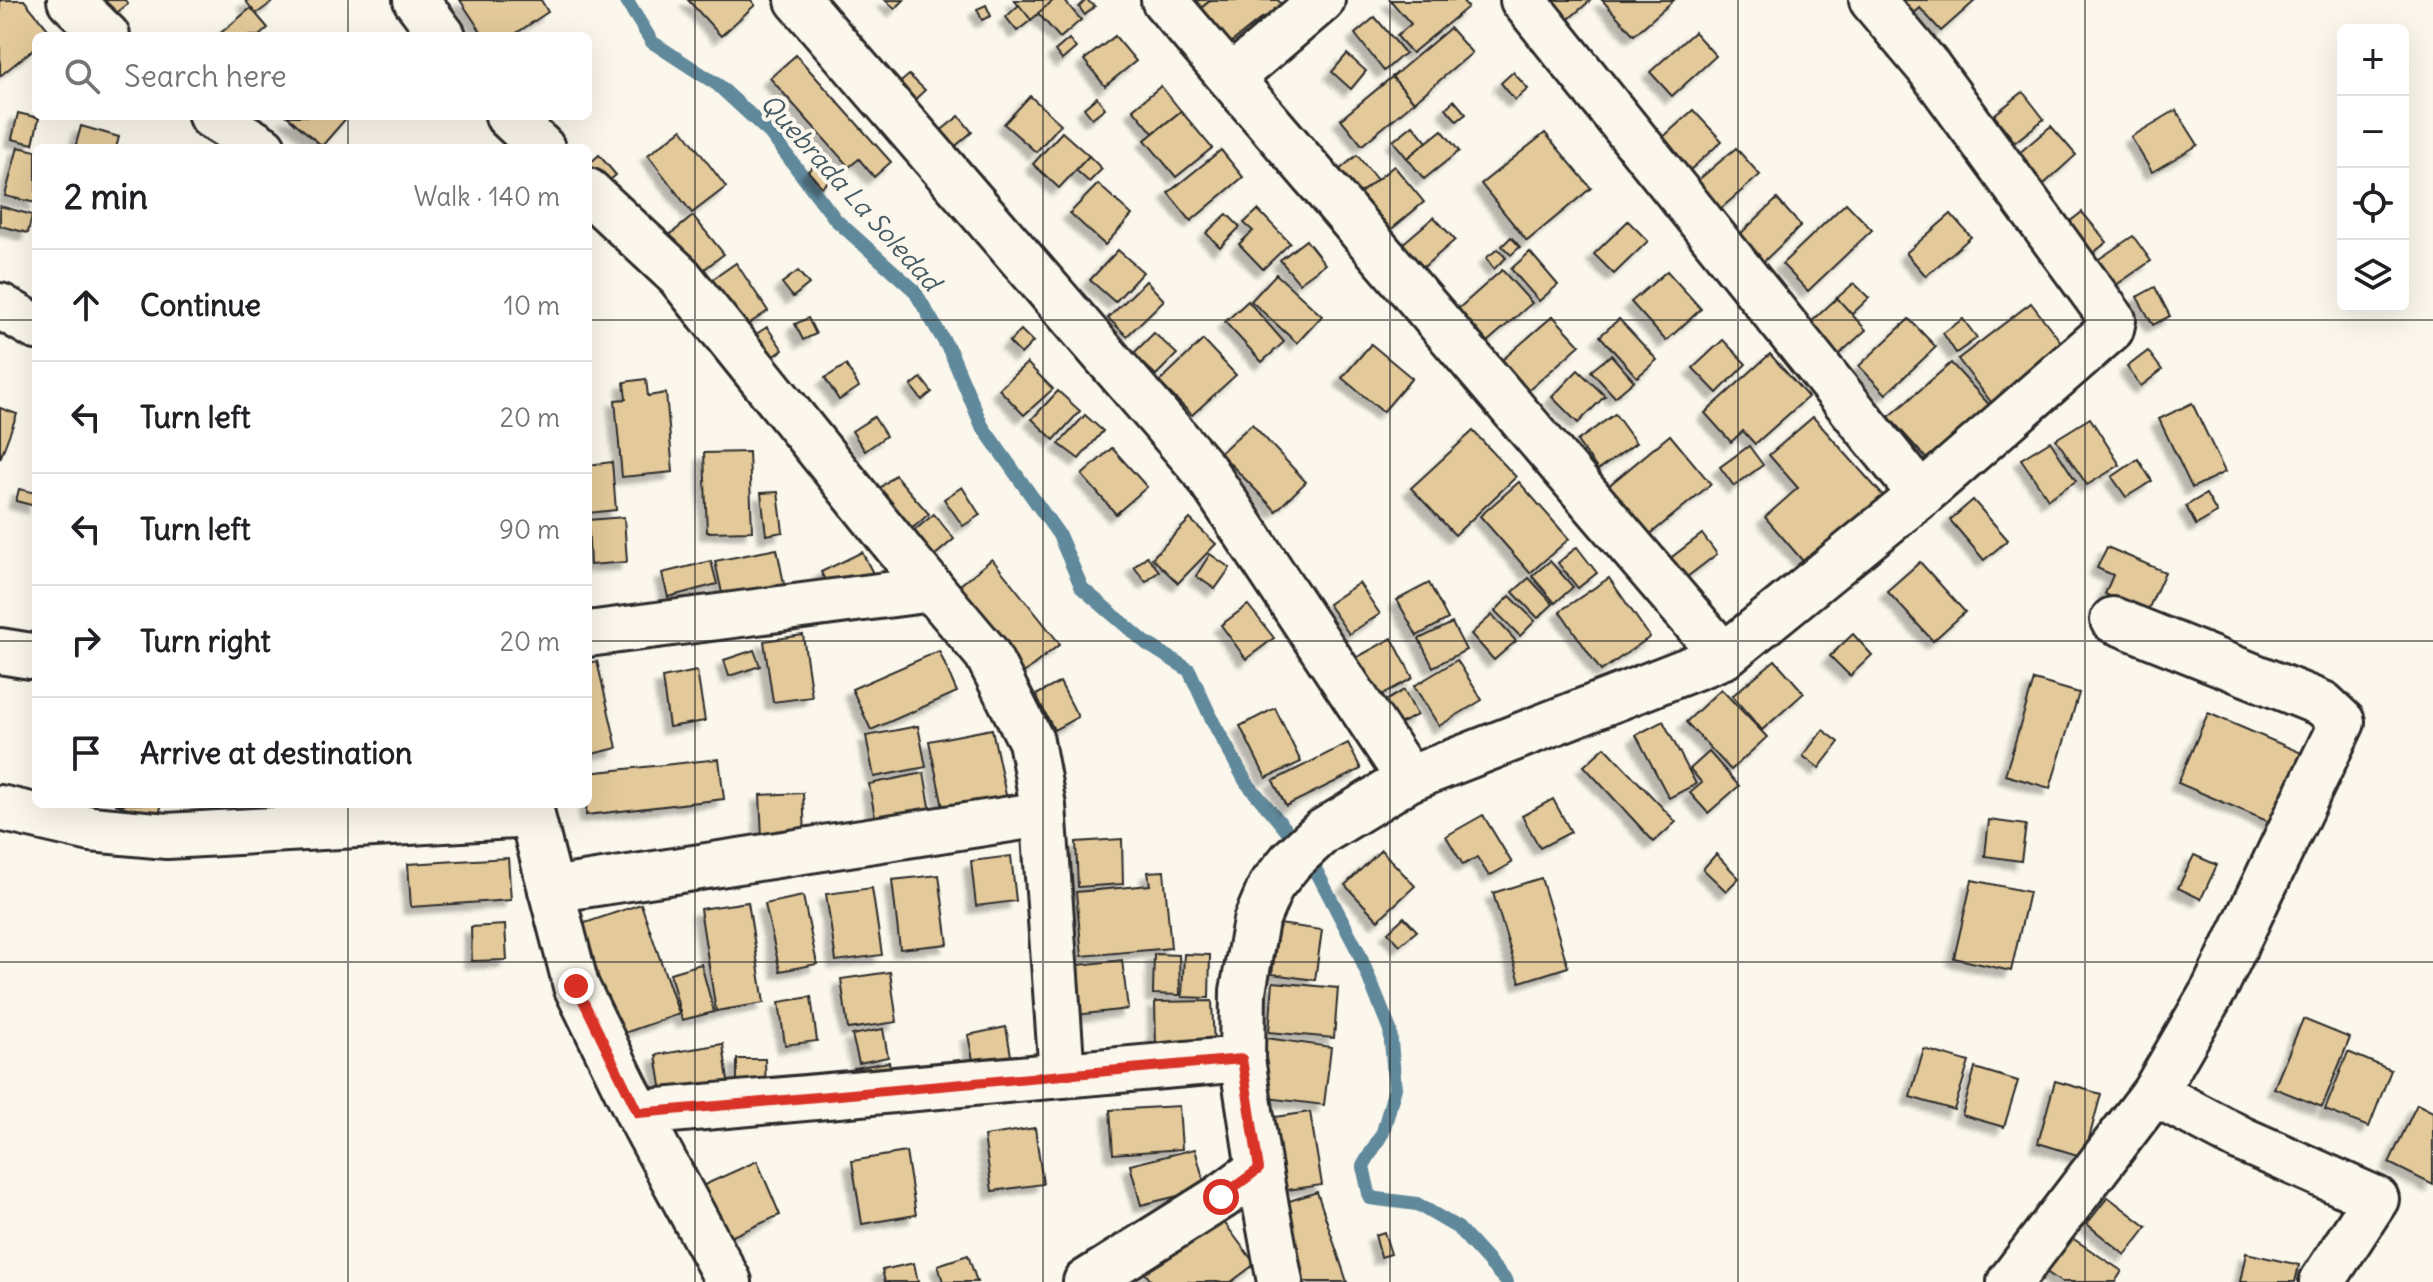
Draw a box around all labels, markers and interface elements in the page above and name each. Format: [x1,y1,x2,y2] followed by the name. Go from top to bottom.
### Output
[2337,24,2409,312] map controls
[2337,24,2409,96] button: +
[32,32,592,120] search box
[60,54,104,98] icon: search
[124,57,287,95] text: Search here
[754,87,951,300] water label: Quebrada La Soledad
[2337,96,2409,168] button: −
[2337,168,2409,240] button: locate
[64,175,148,218] text: 2 min
[414,180,560,213] text: Walk · 140 m
[2337,240,2409,312] button: layers
[64,283,108,327] icon: ahead
[140,286,261,324] text: Continue
[504,289,560,322] text: 10 m
[64,395,108,439] icon: left
[140,398,251,436] text: Turn left
[500,401,560,434] text: 20 m
[64,507,108,551] icon: left
[140,510,251,548] text: Turn left
[499,513,560,546] text: 90 m
[64,619,108,663] icon: right
[140,622,271,660] text: Turn right
[500,625,560,658] text: 20 m
[64,731,108,775] icon: arrive
[140,734,412,772] text: Arrive at destination
[558,968,594,1004] route end
[1203,1179,1239,1215] route start

